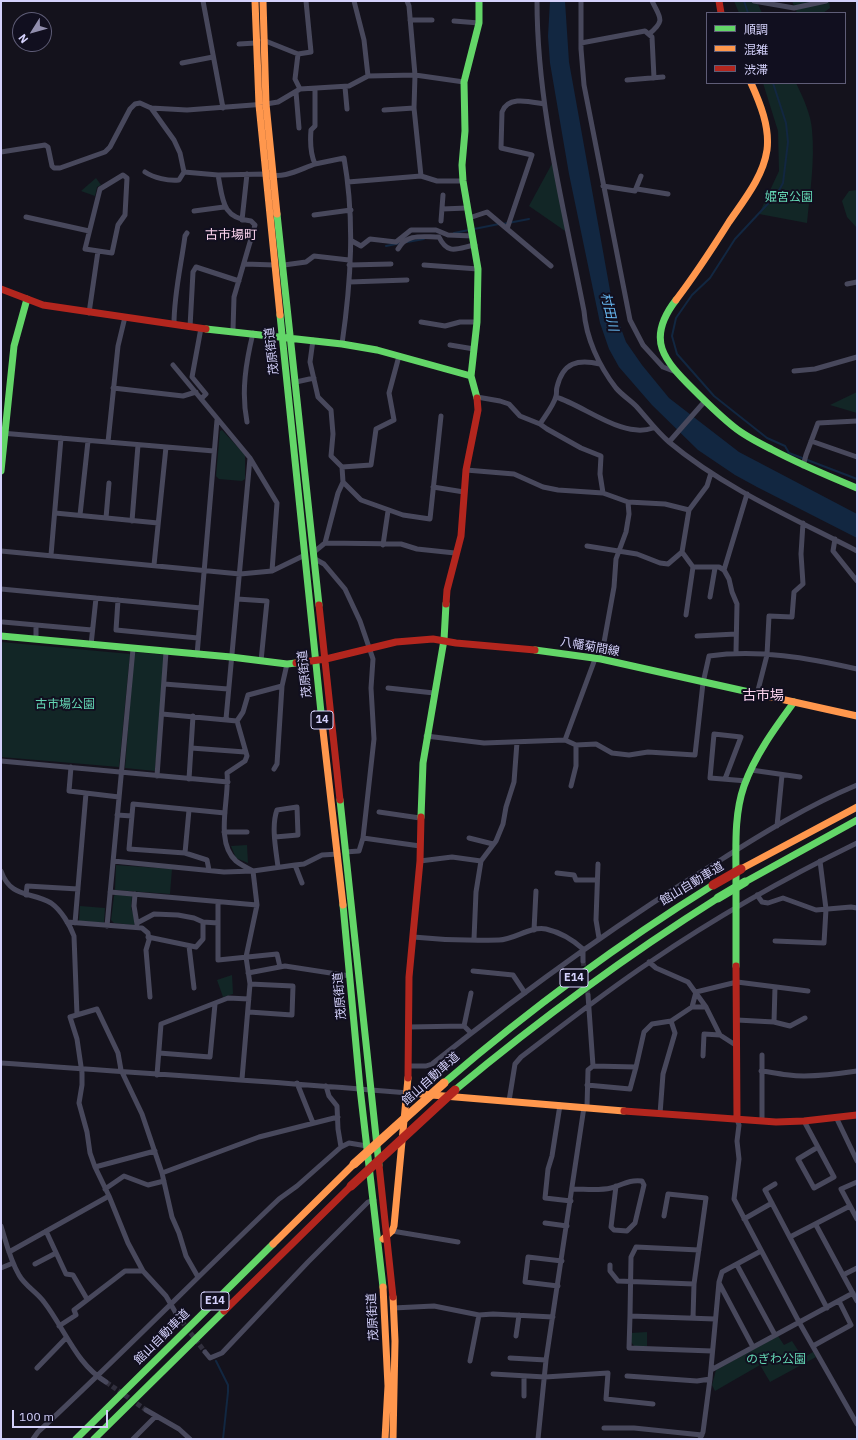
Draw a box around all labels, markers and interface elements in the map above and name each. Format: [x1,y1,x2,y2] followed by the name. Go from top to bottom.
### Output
[12,12,52,52] north arrow
[706,12,846,84] legend
[744,22,768,37] text: 順調
[15,31,31,46] text: N
[744,42,768,57] text: 混雑
[744,62,768,77] text: 渋滞
[765,191,813,205] park label: 姫宮公園
[205,227,257,243] district label: 古市場町
[597,291,621,333] water label: 村田川
[262,326,282,376] street label: 茂原街道
[559,635,621,659] street label: 八幡菊間線
[295,649,315,699] street label: 茂原街道
[742,688,784,704] district label: 古市場
[35,698,95,712] park label: 古市場公園
[311,711,333,729] road number: 14
[657,859,727,909] street label: 館山自動車道
[560,969,588,987] road number: E14
[331,971,349,1021] street label: 茂原街道
[399,1050,463,1108] street label: 館山自動車道
[201,1292,229,1310] road number: E14
[365,1293,381,1341] street label: 茂原街道
[131,1306,193,1368] street label: 館山自動車道
[746,1353,806,1367] park label: のぎわ公園
[14,1402,110,1428] scale bar
[19,1409,54,1424] text: 100 m

